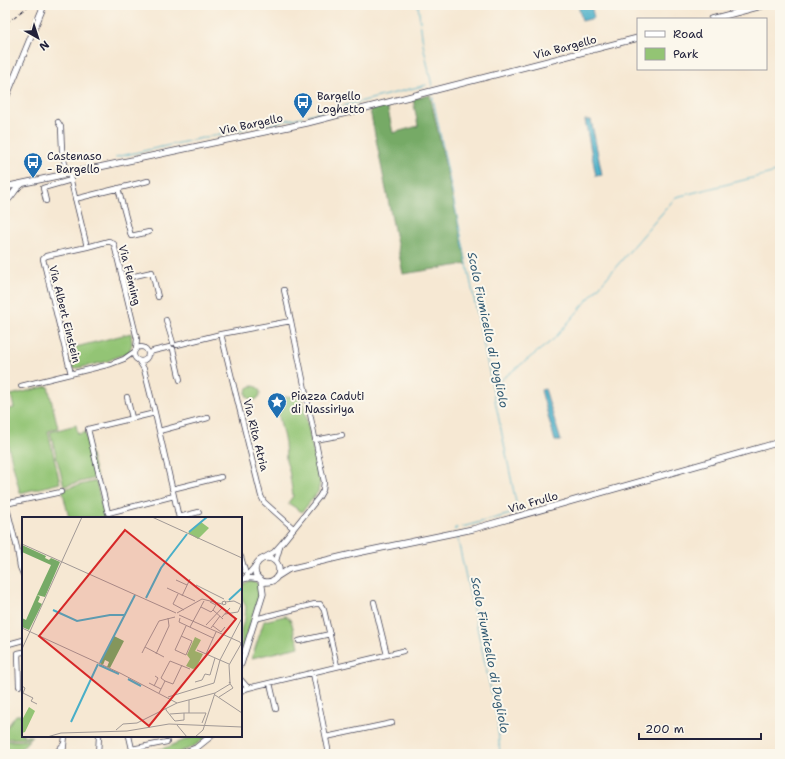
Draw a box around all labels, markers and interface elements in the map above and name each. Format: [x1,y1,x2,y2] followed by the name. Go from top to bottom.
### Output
[18,18,58,58] north arrow
[637,18,767,70] legend
[673,26,704,42] text: Road
[532,32,599,63] street label: Via Bargello
[36,37,52,54] text: N
[673,46,699,62] text: Park
[317,89,365,117] place label: Bargello Loghetto
[292,91,314,119] bus stop icon: Bargello Loghetto
[218,110,285,139] street label: Via Bargello
[47,149,102,177] place label: Castenaso - Bargello
[22,151,44,179] bus stop icon: Castenaso - Bargello
[115,243,144,307] street label: Via Fleming
[464,251,512,409] water label: Scolo Fiumicello di Dugliolo
[45,264,84,365] street label: Via Albert Einstein
[291,389,364,417] place label: Piazza Caduti di Nassiriya
[266,391,288,419] place icon: Piazza Caduti di Nassiriya
[239,397,272,473] street label: Via Rita Atria
[507,488,560,517] street label: Via Frullo
[22,517,242,737] inset map
[467,575,513,735] water label: Scolo Fiumicello di Dugliolo
[639,715,761,741] scale bar
[645,721,684,737] text: 200 m

